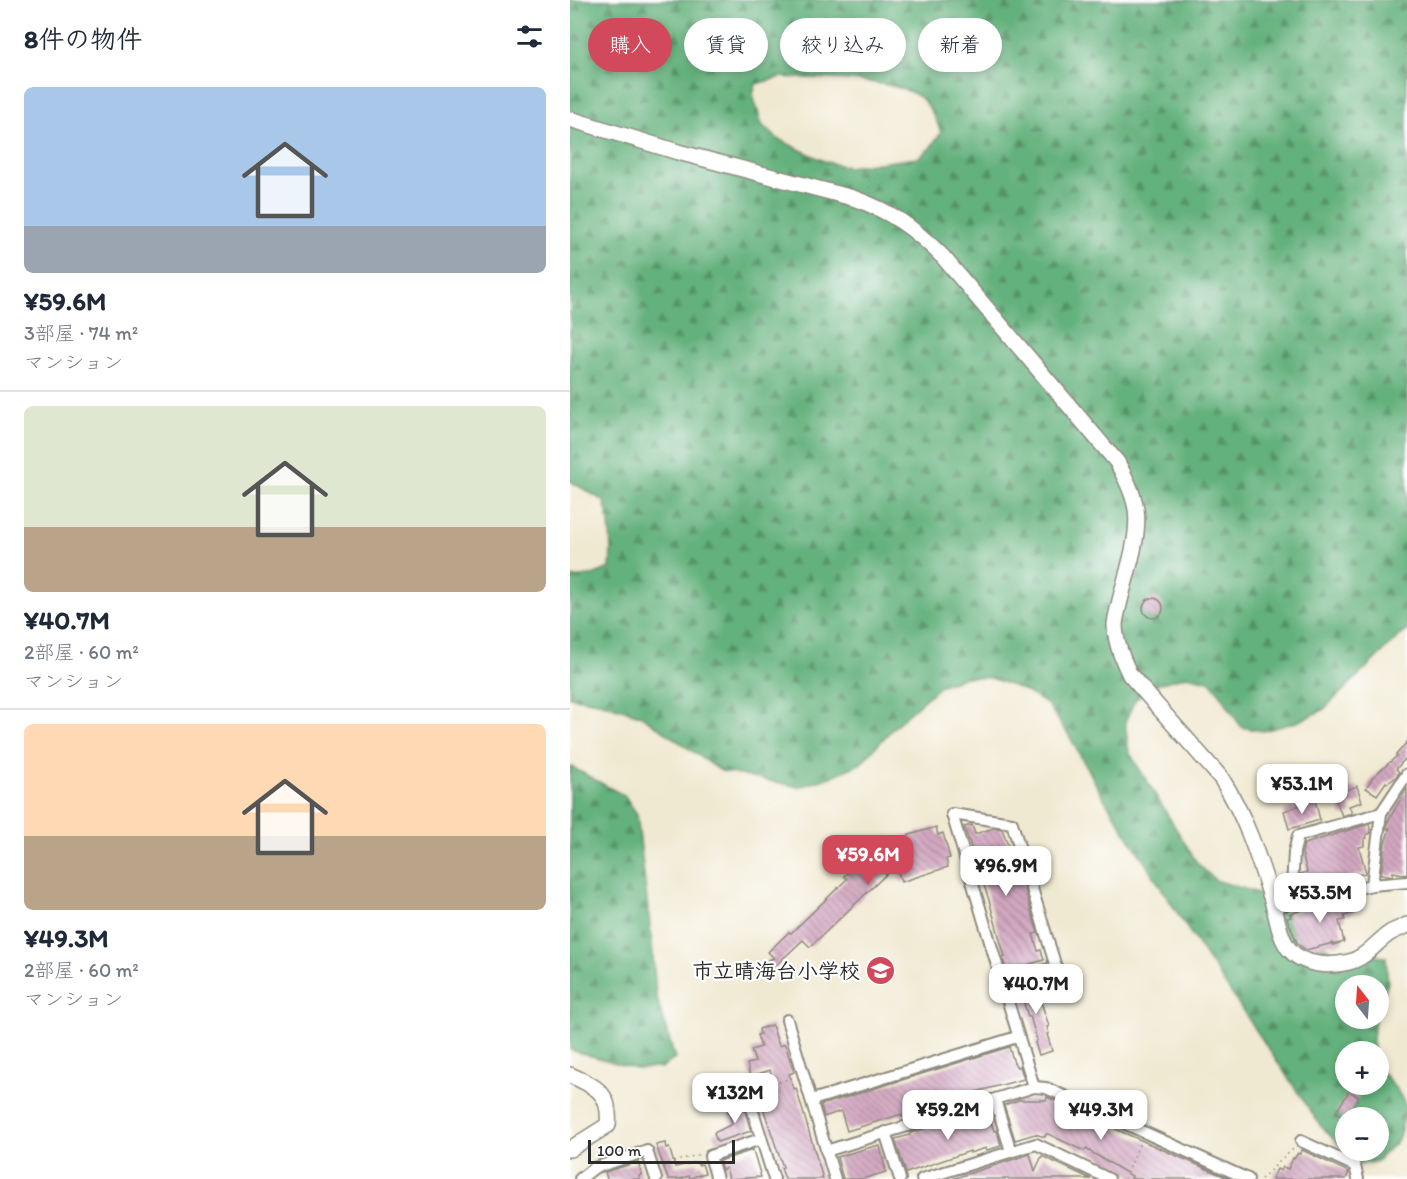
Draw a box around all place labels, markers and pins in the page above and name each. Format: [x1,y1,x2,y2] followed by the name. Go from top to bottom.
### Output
[1253,764,1351,815] pin: ¥53.1M
[819,835,917,886] pin: ¥59.6M
[957,846,1055,897] pin: ¥96.9M
[1271,873,1369,924] pin: ¥53.5M
[865,955,897,987] school or university icon: 市立晴海台小学校
[692,958,860,983] place label: 市立晴海台小学校
[987,964,1085,1015] pin: ¥40.7M
[693,1073,777,1124] pin: ¥132M
[899,1090,997,1141] pin: ¥59.2M
[1052,1090,1150,1141] pin: ¥49.3M

